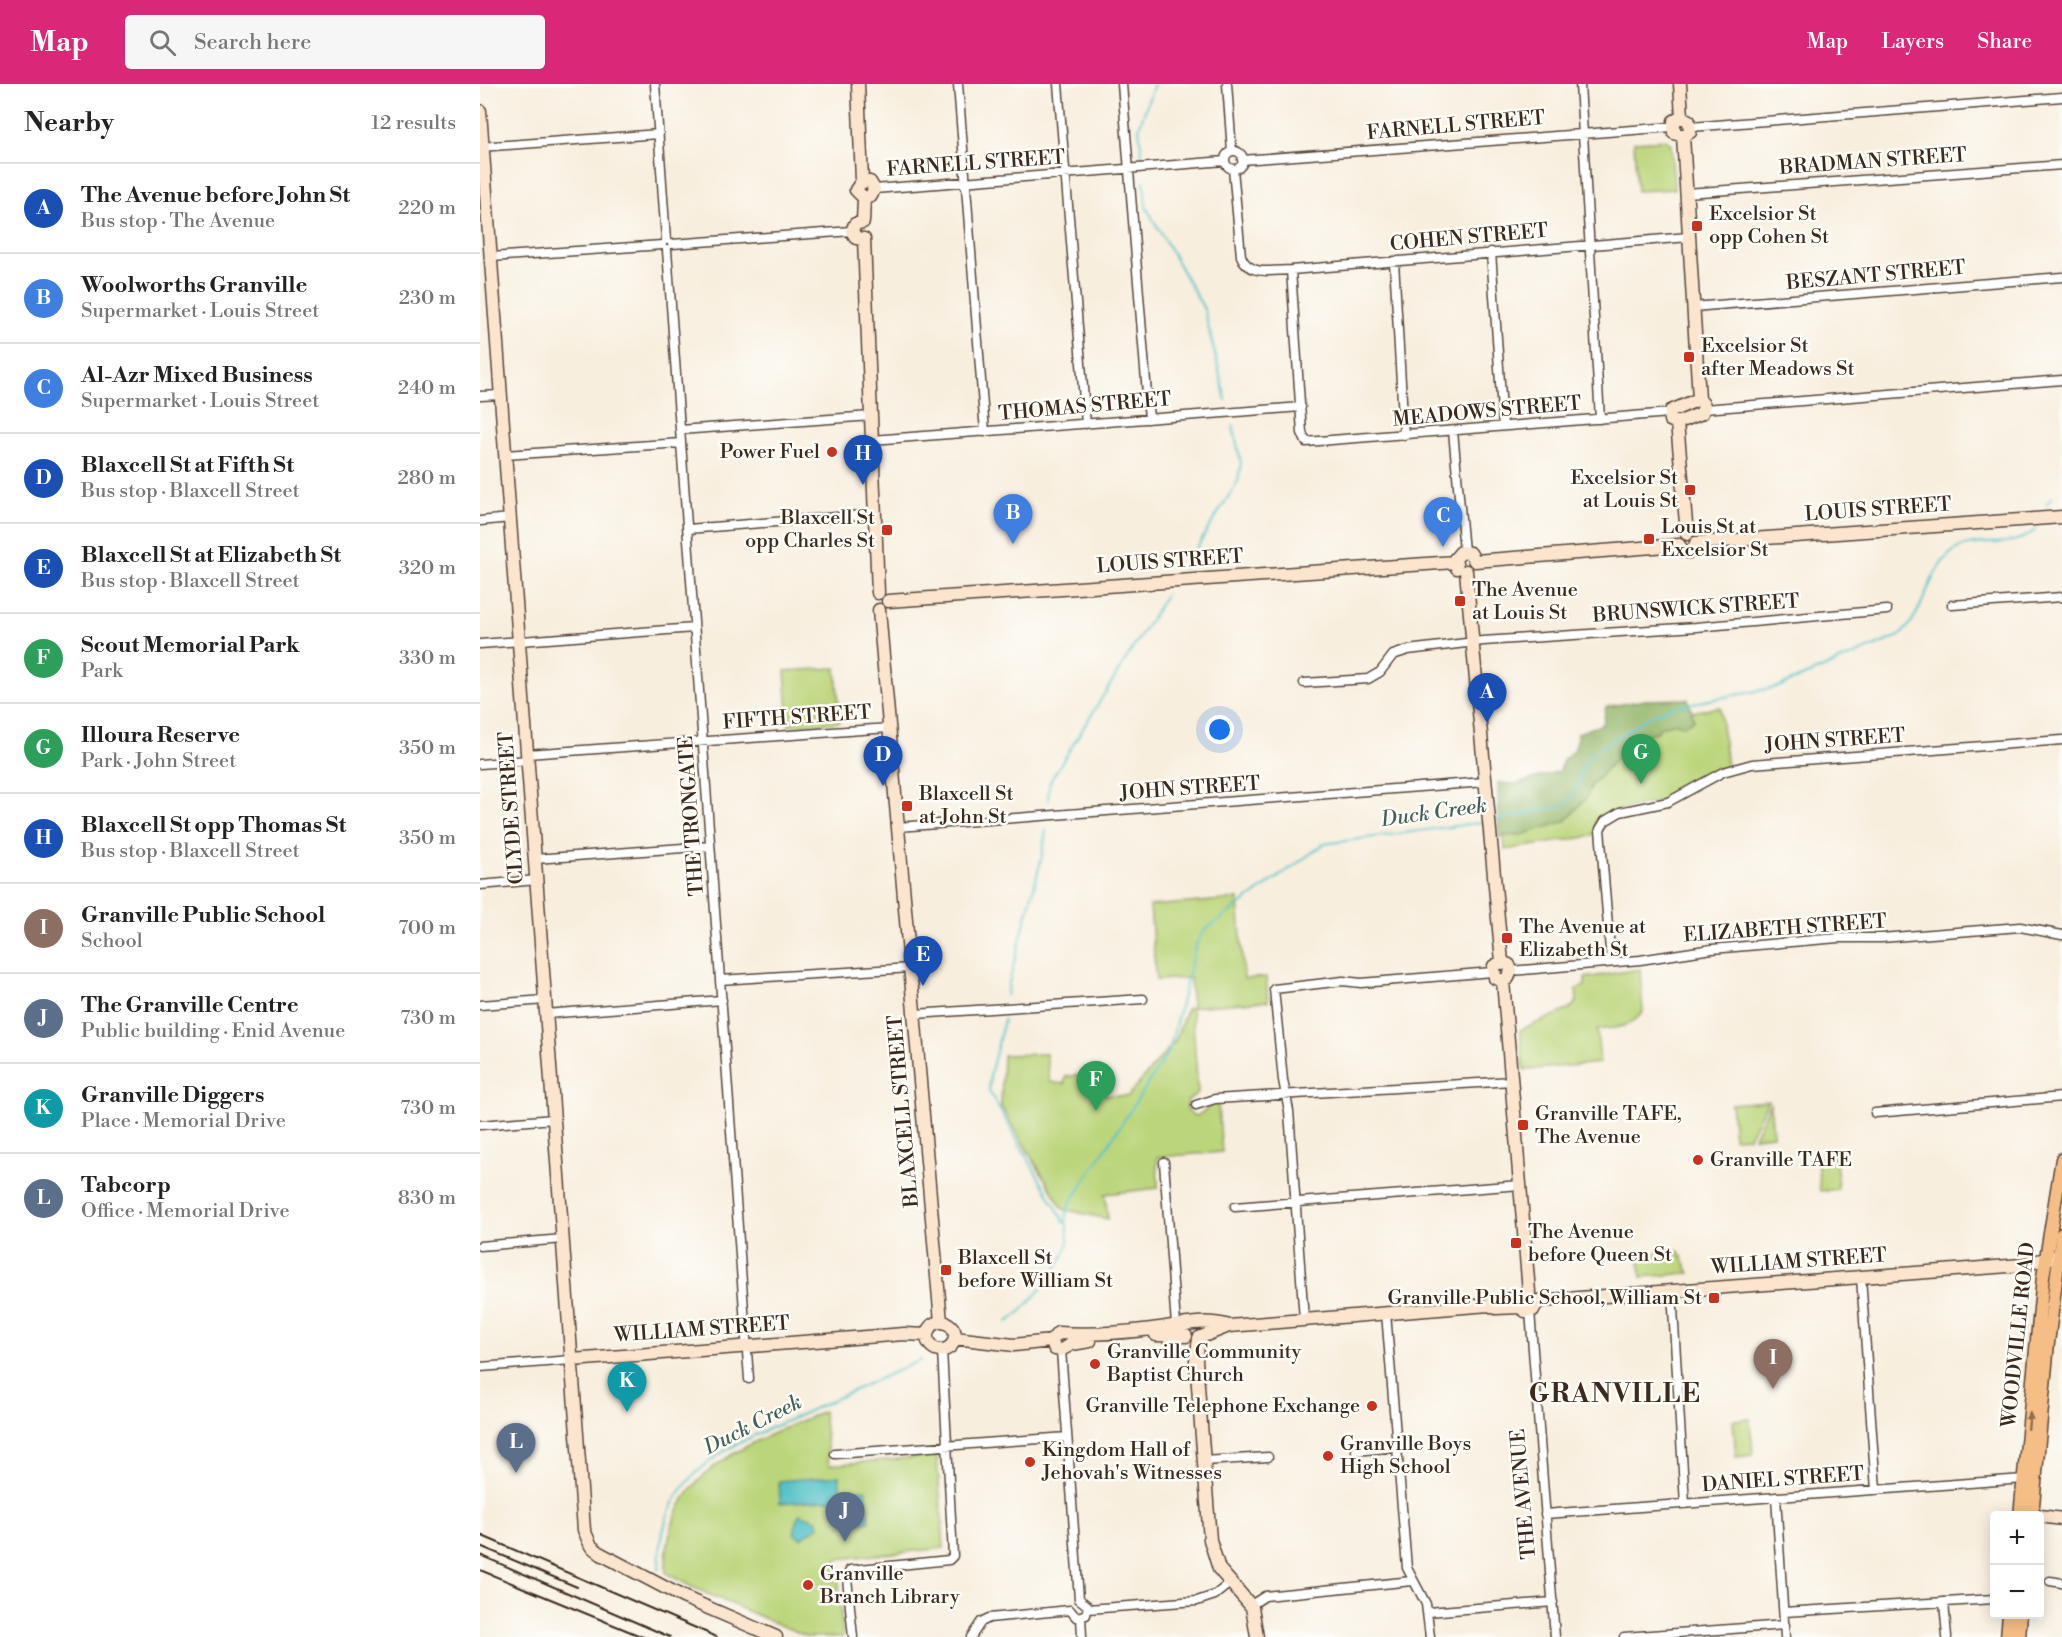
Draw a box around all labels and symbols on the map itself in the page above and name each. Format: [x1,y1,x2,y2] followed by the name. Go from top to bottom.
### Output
[1366,106,1546,146] street label: FARNELL STREET
[1777,143,1968,181] street label: BRADMAN STREET
[886,145,1066,183] street label: FARNELL STREET
[1709,202,1829,250] place label: Excelsior St opp Cohen St
[1389,219,1549,257] street label: COHEN STREET
[1690,219,1704,233] marker: Excelsior St opp Cohen St
[1784,256,1967,296] street label: BESZANT STREET
[1701,334,1855,382] place label: Excelsior St after Meadows St
[1682,350,1696,364] marker: Excelsior St after Meadows St
[998,387,1172,427] street label: THOMAS STREET
[1392,391,1582,433] street label: MEADOWS STREET
[844,436,883,485] pin: H
[720,440,820,465] place label: Power Fuel
[825,445,839,459] marker: Power Fuel
[1571,466,1678,514] place label: Excelsior St at Louis St
[1683,483,1697,497] marker: Excelsior St at Louis St
[1804,492,1952,528] street label: LOUIS STREET
[994,494,1032,544] pin: B
[1424,498,1462,547] pin: C
[745,506,875,554] place label: Blaxcell St opp Charles St
[1661,515,1769,563] place label: Louis St at Excelsior St
[880,523,894,537] marker: Blaxcell St opp Charles St
[1642,532,1656,546] marker: Louis St at Excelsior St
[1096,544,1244,580] street label: LOUIS STREET
[1472,578,1578,626] place label: The Avenue at Louis St
[1591,589,1800,629] street label: BRUNSWICK STREET
[1453,594,1467,608] marker: The Avenue at Louis St
[1468,674,1506,723] pin: A
[722,700,872,736] street label: FIFTH STREET
[1205,715,1234,744] your location
[1763,724,1906,758] street label: JOHN STREET
[494,731,530,885] street label: CLYDE STREET
[1622,734,1660,784] pin: G
[674,735,710,897] street label: THE TRONGATE
[864,736,902,786] pin: D
[1118,772,1261,806] street label: JOHN STREET
[918,782,1013,830] place label: Blaxcell St at John St
[1378,793,1489,833] water label: Duck Creek
[900,799,914,813] marker: Blaxcell St at John St
[1682,909,1888,949] street label: ELIZABETH STREET
[1519,915,1646,963] place label: The Avenue at Elizabeth St
[1500,931,1514,945] marker: The Avenue at Elizabeth St
[904,936,942,986] pin: E
[883,1014,925,1209] street label: BLAXCELL STREET
[1076,1062,1116,1111] pin: F
[1535,1102,1682,1150] place label: Granville TAFE, The Avenue
[1516,1118,1530,1132] marker: Granville TAFE, The Avenue
[1710,1148,1852,1173] place label: Granville TAFE
[1691,1153,1705,1167] marker: Granville TAFE
[1528,1220,1672,1268] place label: The Avenue before Queen St
[1509,1236,1523,1250] marker: The Avenue before Queen St
[1997,1241,2041,1430] street label: WOODVILLE ROAD
[1709,1243,1888,1281] street label: WILLIAM STREET
[957,1246,1113,1294] place label: Blaxcell St before William St
[939,1263,953,1277] marker: Blaxcell St before William St
[1388,1286,1702,1311] place label: Granville Public School, William St
[1707,1291,1721,1305] marker: Granville Public School, William St
[612,1311,791,1349] street label: WILLIAM STREET
[1106,1340,1302,1388] place label: Granville Community Baptist Church
[1754,1340,1792,1389] pin: I
[1088,1357,1102,1371] marker: Granville Community Baptist Church
[608,1362,646,1412] pin: K
[1529,1378,1701,1410] district label: GRANVILLE
[699,1389,806,1461] water label: Duck Creek
[1085,1394,1360,1419] place label: Granville Telephone Exchange
[1365,1399,1379,1413] marker: Granville Telephone Exchange
[2024,1411,2034,1430] one-way arrow
[496,1424,536,1473] pin: L
[1506,1428,1542,1560] street label: THE AVENUE
[1340,1432,1471,1480] place label: Granville Boys High School
[1041,1438,1222,1486] place label: Kingdom Hall of Jehovah's Witnesses
[1321,1449,1335,1463] marker: Granville Boys High School
[1023,1455,1037,1469] marker: Kingdom Hall of Jehovah's Witnesses
[1701,1462,1865,1498] street label: DANIEL STREET
[826,1492,865,1542] pin: J
[819,1562,960,1610] place label: Granville Branch Library
[801,1578,815,1592] marker: Granville Branch Library

